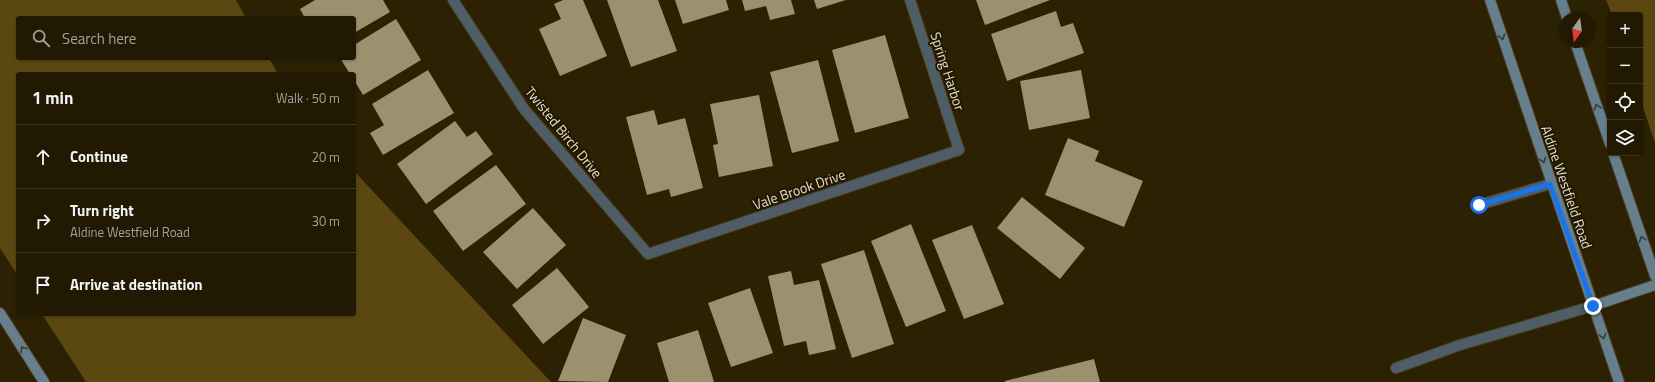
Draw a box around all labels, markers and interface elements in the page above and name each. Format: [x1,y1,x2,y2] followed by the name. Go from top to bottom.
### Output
[1559,12,1595,48] north arrow
[1607,12,1643,156] map controls
[1607,12,1643,48] button: +
[16,16,356,60] search box
[30,27,52,49] icon: search
[62,27,136,50] text: Search here
[925,29,971,113] street label: Spring Harbor
[1497,33,1506,40] one-way arrow
[1607,48,1643,84] button: −
[520,82,608,182] street label: Twisted Birch Drive
[1607,84,1643,120] button: locate
[32,85,73,111] text: 1 min
[276,88,340,108] text: Walk · 50 m
[1594,104,1602,111] one-way arrow
[1607,120,1643,156] button: layers
[1536,123,1598,251] street label: Aldine Westfield Road
[70,145,128,168] text: Continue
[32,146,54,168] icon: ahead
[312,147,340,167] text: 20 m
[1538,157,1547,164] one-way arrow
[750,163,848,215] street label: Vale Brook Drive
[1470,196,1488,214] route start
[70,199,134,222] text: Turn right
[32,210,54,232] icon: right
[312,211,340,231] text: 30 m
[70,222,190,242] text: Aldine Westfield Road
[1639,235,1647,242] one-way arrow
[70,273,203,296] text: Arrive at destination
[32,274,54,296] icon: arrive
[1584,297,1602,315] route end
[1599,333,1607,340] one-way arrow
[20,346,28,353] one-way arrow

